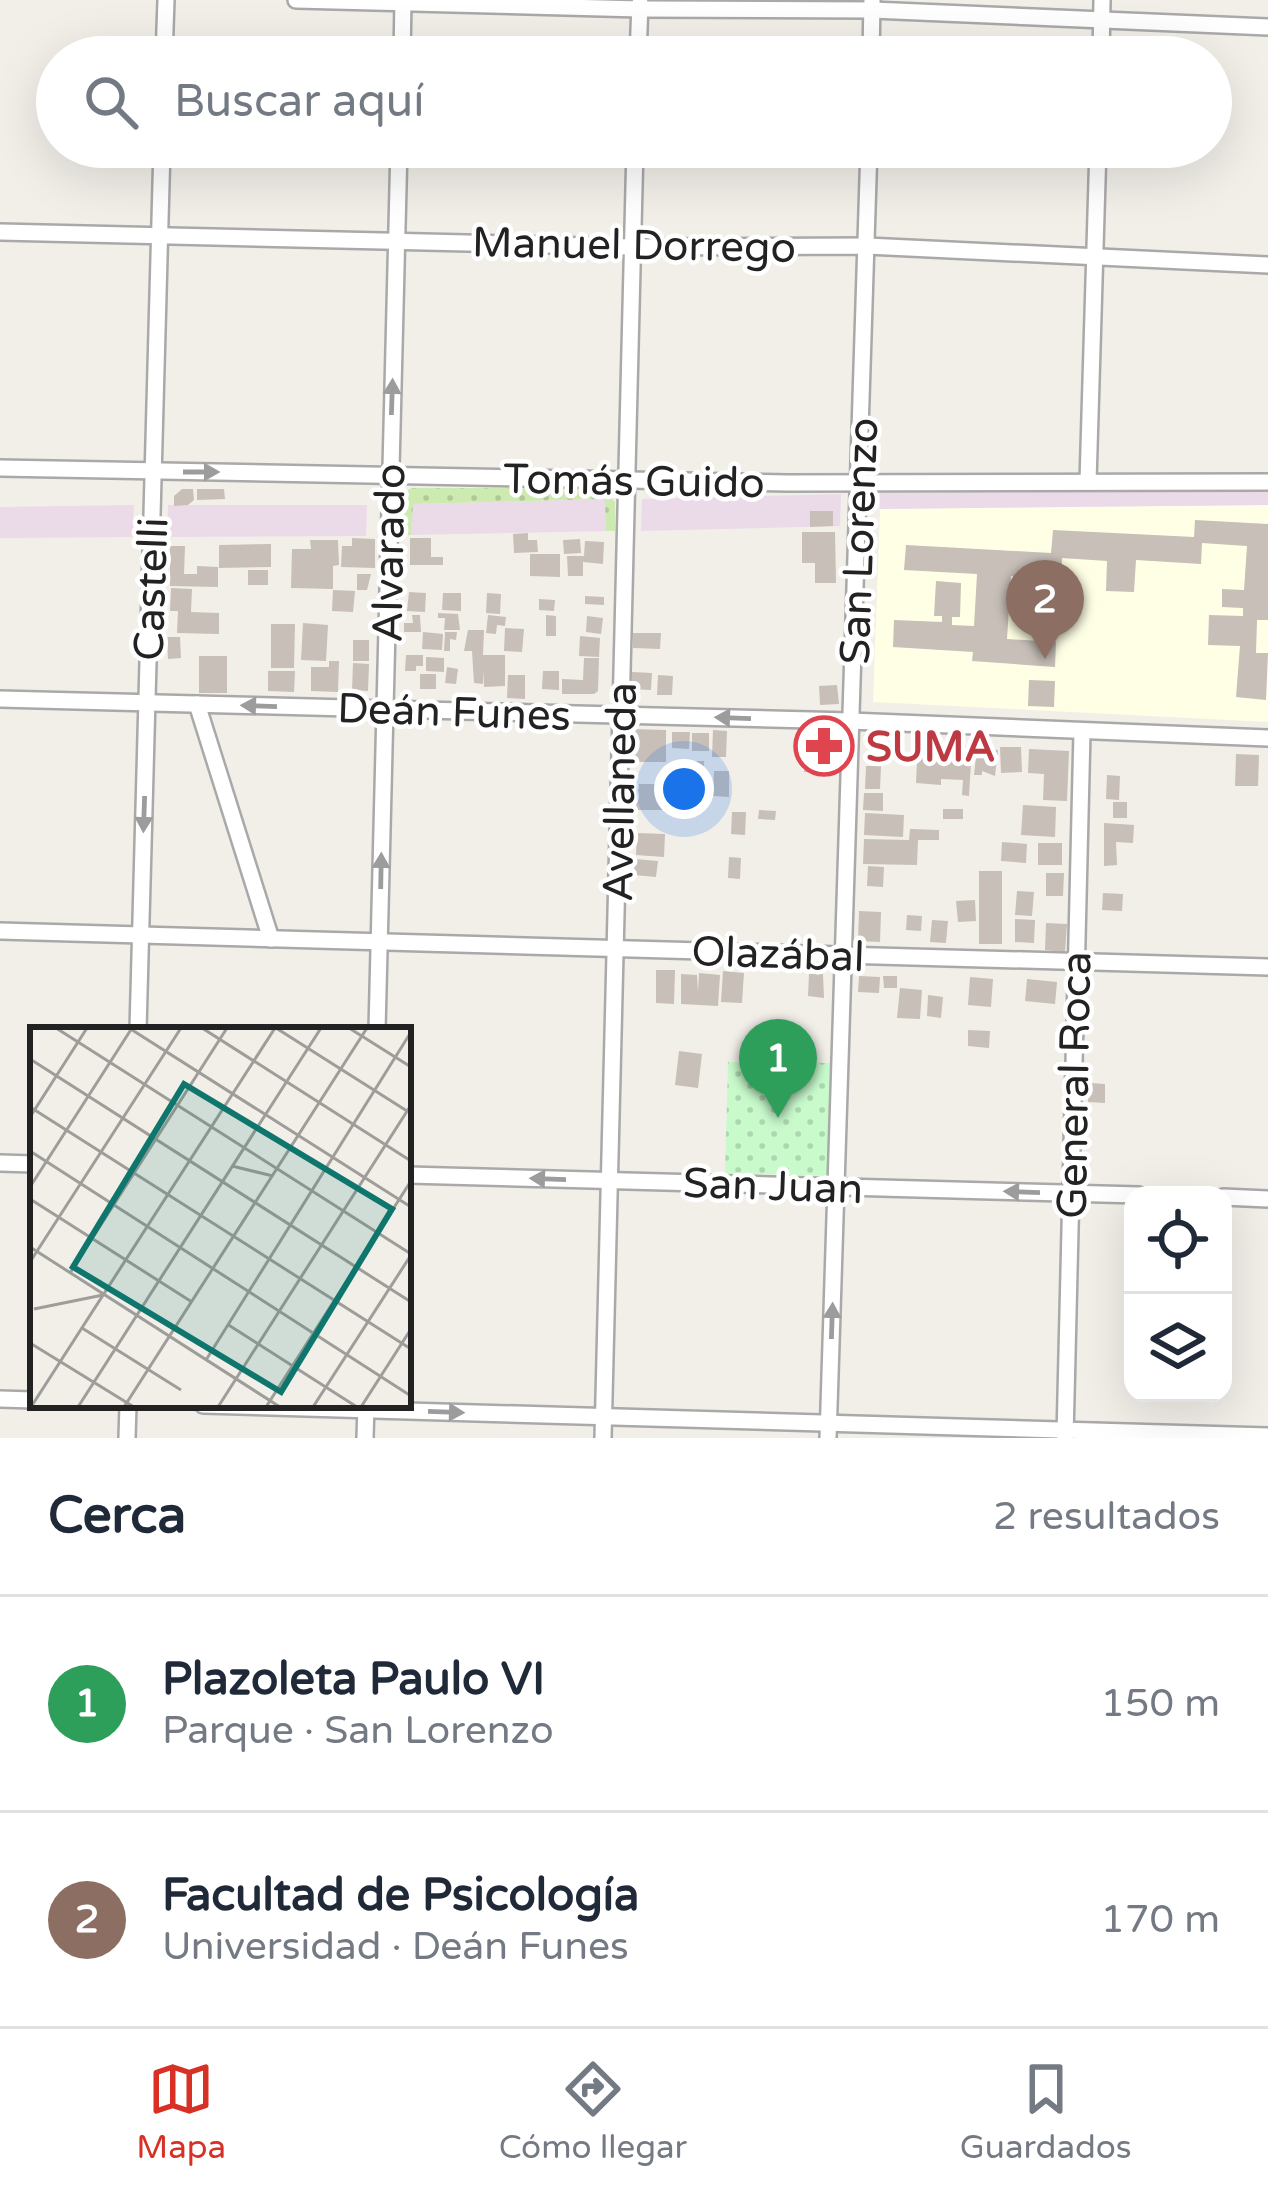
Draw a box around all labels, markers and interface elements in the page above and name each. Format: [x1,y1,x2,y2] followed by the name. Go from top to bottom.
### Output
[36,36,1232,168] search box
[78,69,144,135] icon: search
[174,75,424,129] text: Buscar aquí
[472,217,796,274] street label: Manuel Dorrego
[383,377,402,415] one-way arrow
[830,417,889,665] street label: San Lorenzo
[503,454,765,509] street label: Tomás Guido
[183,463,221,482] one-way arrow
[362,463,417,643] street label: Alvarado
[124,516,179,662] street label: Castelli
[1006,560,1084,659] pin: 2
[593,682,648,902] street label: Avellaneda
[336,683,572,742] street label: Deán Funes
[239,696,277,715] one-way arrow
[713,709,751,728] one-way arrow
[793,715,855,777] pharmacy icon: SUMA
[866,722,996,773] place label: SUMA
[654,759,714,819] your location
[134,796,153,834] one-way arrow
[371,851,390,889] one-way arrow
[691,926,865,983] street label: Olazábal
[1047,951,1102,1219] street label: General Roca
[739,1019,817,1118] pin: 1
[30,1027,411,1408] inset map
[682,1158,864,1215] street label: San Juan
[528,1169,566,1188] one-way arrow
[1002,1182,1040,1201] one-way arrow
[1124,1186,1232,1402] map controls
[1124,1186,1232,1294] button: locate
[1124,1294,1232,1402] button: layers
[823,1301,842,1339] one-way arrow
[428,1403,466,1422] one-way arrow
[48,1485,186,1547] text: Cerca
[993,1493,1220,1540] text: 2 resultados
[162,1653,545,1707] text: Plazoleta Paulo VI
[75,1680,99,1727] text: 1
[1101,1680,1220,1727] text: 150 m
[162,1707,554,1754] text: Parque · San Lorenzo
[162,1869,639,1923] text: Facultad de Psicología
[75,1896,99,1943] text: 2
[1101,1896,1220,1943] text: 170 m
[162,1923,629,1970] text: Universidad · Deán Funes
[136,2056,226,2167] tab: Mapa
[499,2056,687,2167] tab: Cómo llegar
[960,2056,1132,2167] tab: Guardados

